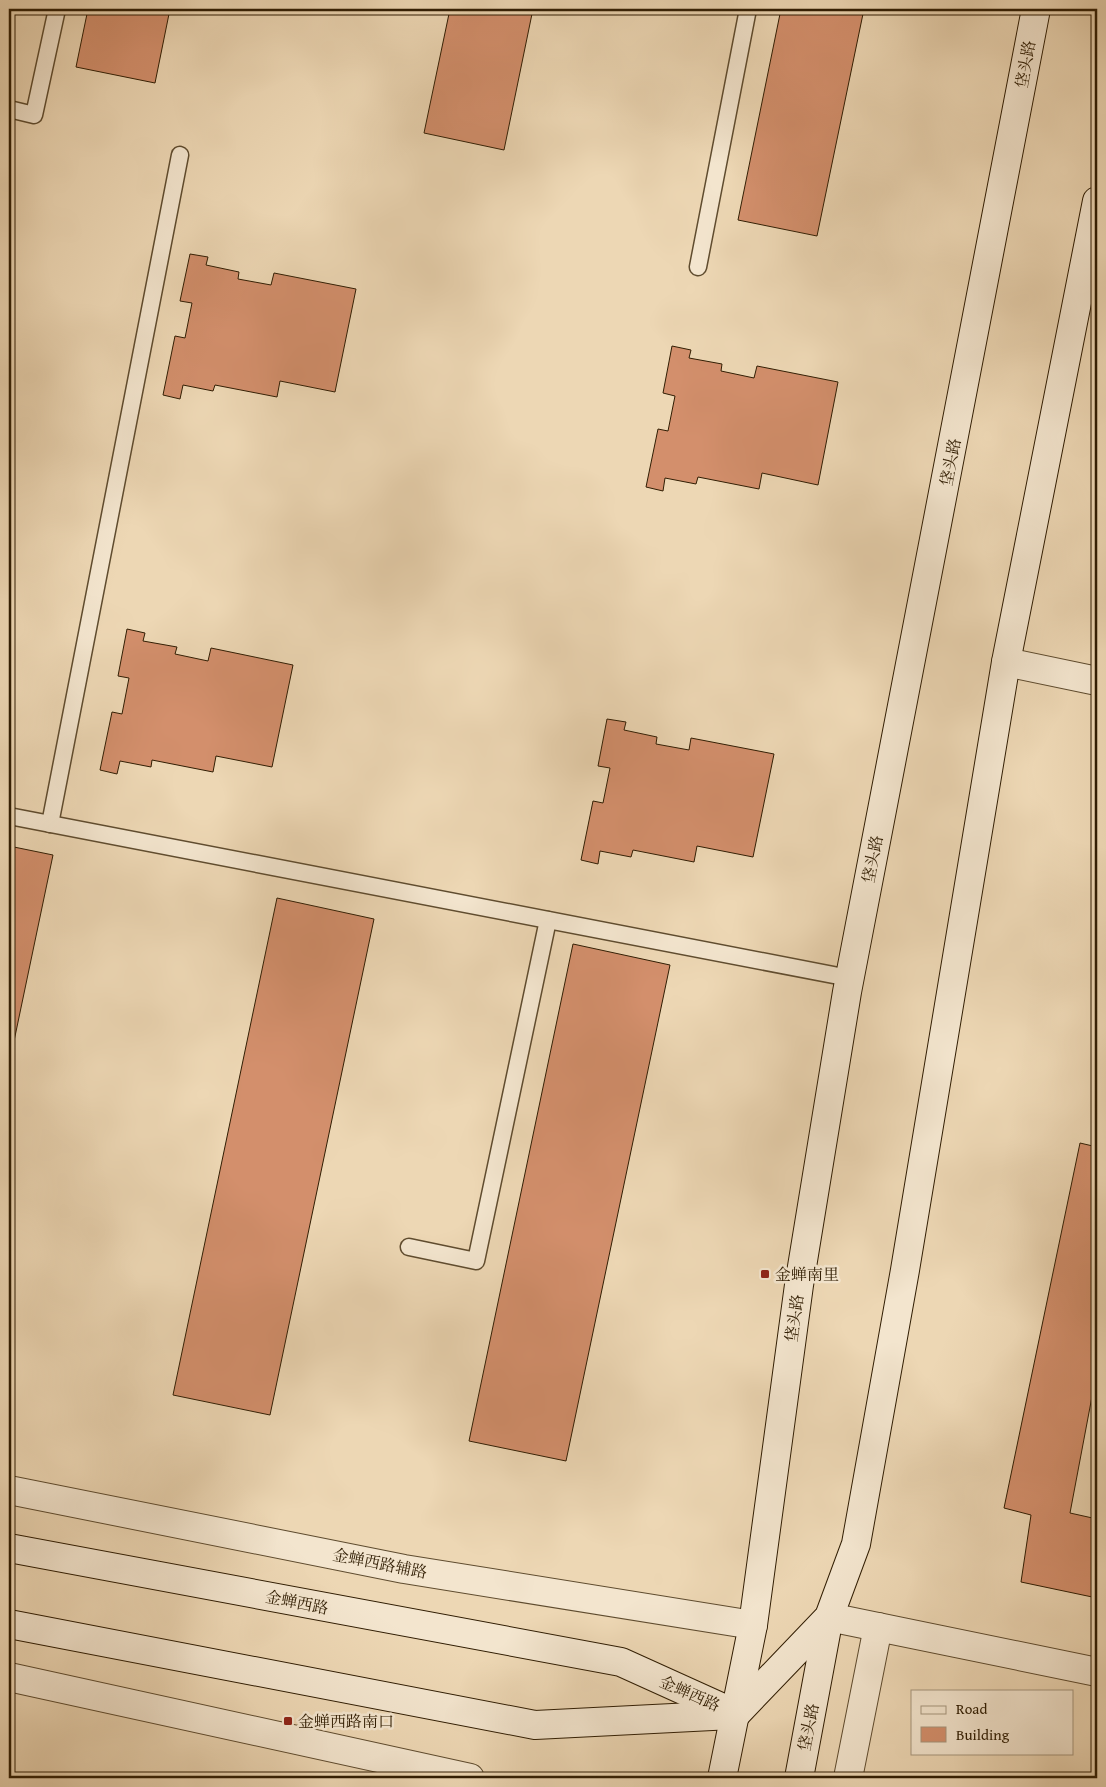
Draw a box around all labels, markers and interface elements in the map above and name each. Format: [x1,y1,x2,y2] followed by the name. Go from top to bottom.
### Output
[1009,38,1041,90] street label: 垡头路
[934,436,966,488] street label: 垡头路
[856,833,888,885] street label: 垡头路
[775,1262,839,1286] place label: 金蝉南里
[759,1268,771,1280] marker: 金蝉南里
[779,1293,809,1343] street label: 垡头路
[331,1542,429,1584] street label: 金蝉西路辅路
[263,1584,331,1620] street label: 金蝉西路
[656,1669,724,1717] street label: 金蝉西路
[911,1690,1074,1754] legend
[956,1698,987,1719] text: Road
[792,1701,824,1753] street label: 垡头路
[298,1709,394,1733] place label: 金蝉西路南口
[282,1715,294,1727] marker: 金蝉西路南口
[956,1724,1010,1745] text: Building

